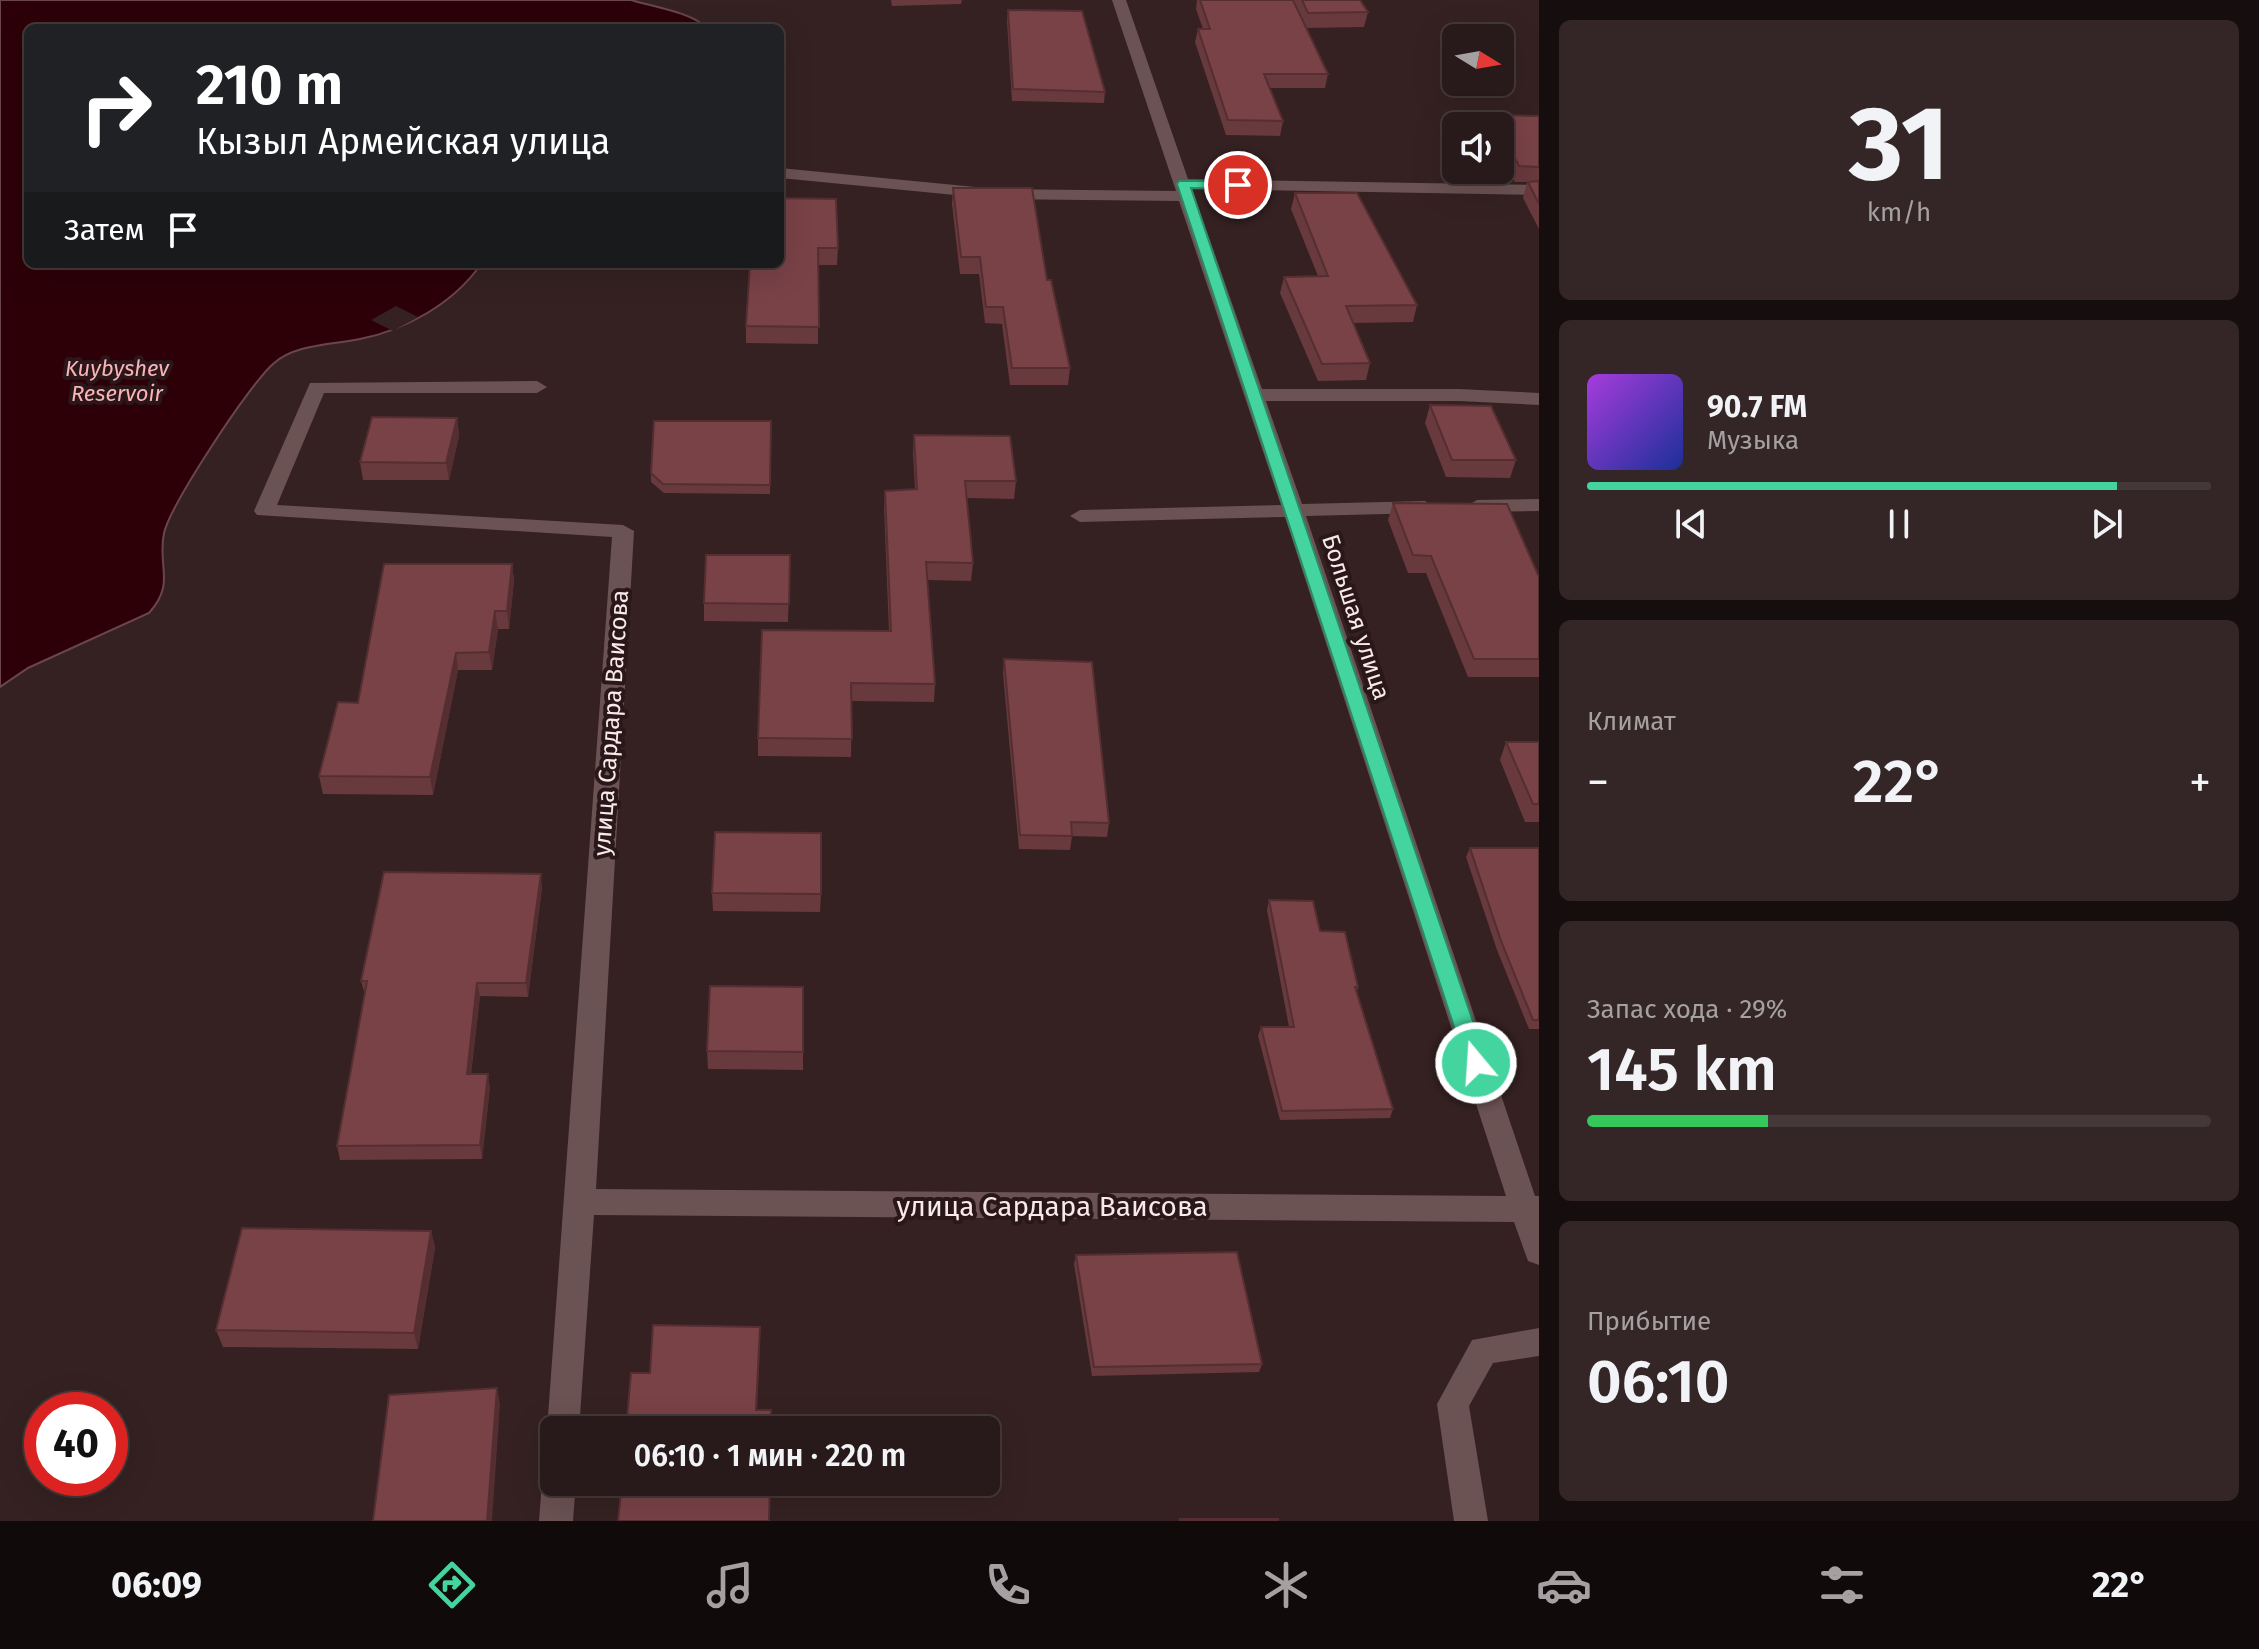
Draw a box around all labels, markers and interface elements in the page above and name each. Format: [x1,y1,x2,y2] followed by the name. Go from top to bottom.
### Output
[1442,24,1514,96] north arrow
[1442,24,1514,184] map controls
[196,52,343,119] text: 210 m
[64,56,168,160] icon: right
[1849,82,1949,207] text: 31
[1442,112,1514,184] button: sound
[196,120,610,164] text: Кызыл Армейская улица
[1204,151,1272,219] pin
[1216,163,1260,207] icon: arrive
[1867,197,1931,228] text: km/h
[161,208,205,252] icon: arrive
[64,212,145,248] text: Затем
[65,355,170,407] water label: Kuybyshev Reservoir
[1707,389,1807,425] text: 90.7 FM
[1707,425,1799,456] text: Музыка
[1669,502,1713,546] icon: previous
[1877,502,1921,546] icon: pause
[2085,502,2129,546] icon: next
[1316,531,1396,703] street label: Большая улица
[588,589,634,857] street label: улица Сардара Ваисова
[1587,706,1676,737] text: Климат
[1853,746,1945,818] text: 22°
[1587,756,1609,809] text: −
[2189,756,2211,809] text: +
[1587,994,1787,1025] text: Запас хода · 29%
[1434,1021,1518,1105] position arrow
[1587,1034,1777,1106] text: 145 km
[896,1190,1208,1223] street label: улица Сардара Ваисова
[1587,1306,1711,1337] text: Прибытие
[1587,1346,1730,1418] text: 06:10
[24,1392,128,1496] speed limit sign: 40
[634,1438,906,1474] text: 06:10 · 1 мин · 220 m
[424,1557,480,1613] icon: directions
[702,1557,758,1613] icon: music
[980,1557,1036,1613] icon: phone
[1258,1557,1314,1613] icon: climate
[1536,1557,1592,1613] icon: car
[1814,1557,1870,1613] icon: filters
[111,1563,202,1607] text: 06:09
[2092,1563,2148,1607] text: 22°

